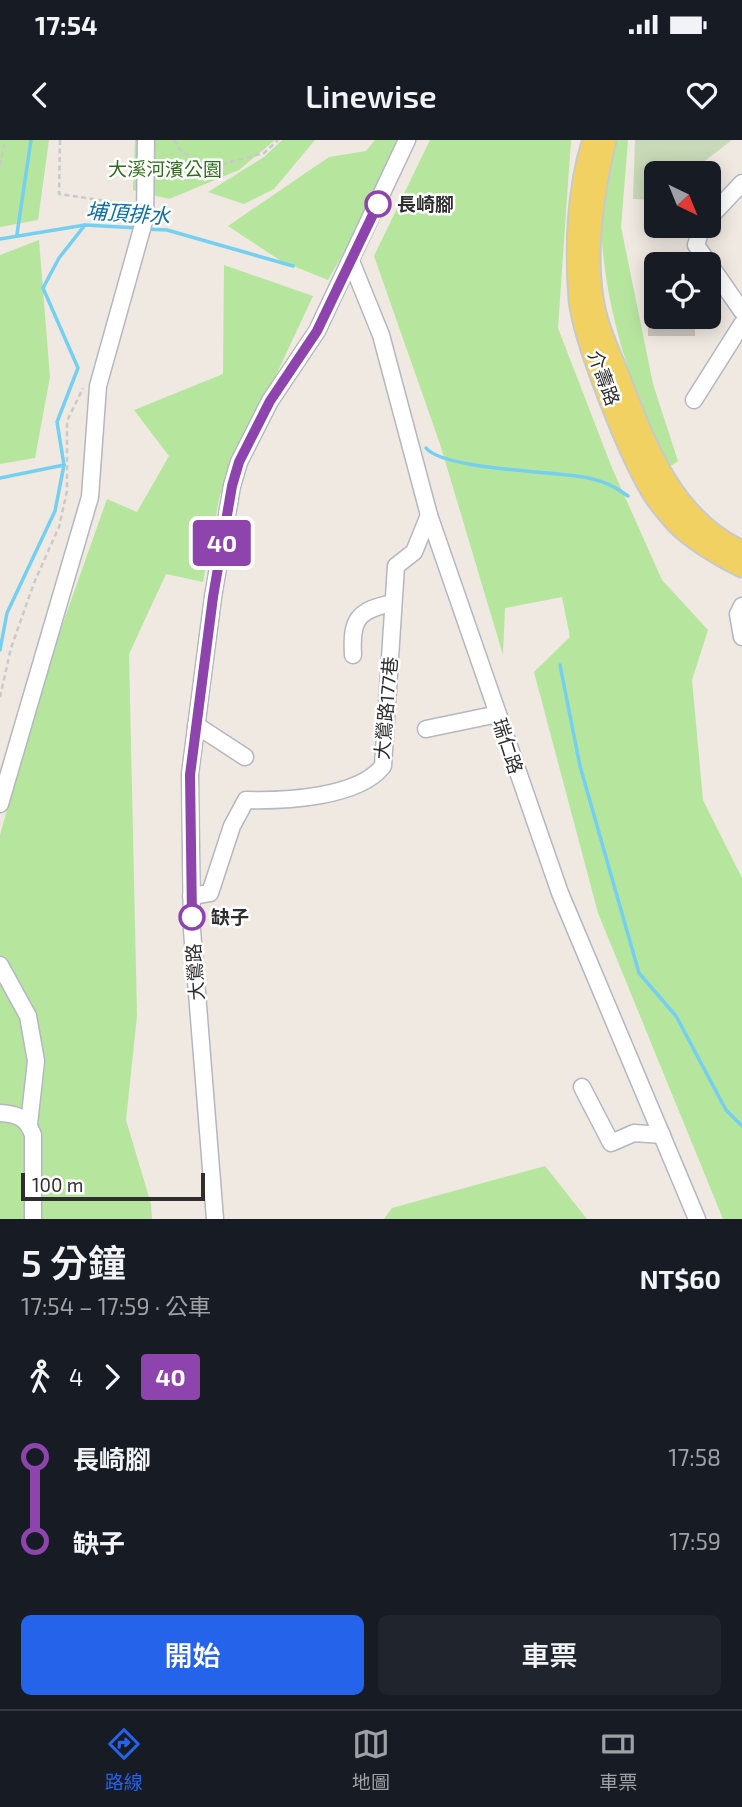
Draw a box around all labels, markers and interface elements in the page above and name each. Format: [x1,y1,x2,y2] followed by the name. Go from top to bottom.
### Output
[35,9,98,40] text: 17:54
[21,76,59,114] icon: back
[305,76,437,114] text: Linewise
[683,76,721,114] icon: heart
[108,157,222,180] park label: 大溪河濱公園
[644,161,721,238] north arrow
[644,161,721,329] map controls
[365,191,391,217] marker: 長崎腳
[397,192,454,215] place label: 長崎腳
[85,197,172,228] water label: 埔頂排水
[644,252,721,329] button: locate
[584,347,625,409] street label: 介壽路
[190,520,254,566] line badge: 40
[207,528,237,557] text: 40
[370,656,401,760] street label: 大鶯路177巷
[489,715,528,777] street label: 瑞仁路
[179,904,205,930] marker: 缺子
[211,905,249,928] place label: 缺子
[181,943,208,1001] street label: 大鶯路
[21,1170,205,1202] scale bar
[32,1173,83,1196] text: 100 m
[21,1239,126,1285] text: 5 分鐘
[640,1263,721,1294] text: NT$60
[21,1292,211,1320] text: 17:54 – 17:59 · 公車
[21,1358,59,1396] icon: walk
[93,1358,131,1396] icon: forward
[155,1362,186,1391] text: 40
[69,1363,83,1391] text: 4
[73,1443,151,1474] text: 長崎腳
[668,1443,721,1471] text: 17:58
[73,1527,125,1558] text: 缺子
[669,1527,721,1555] text: 17:59
[21,1615,364,1695] button: 開始
[378,1615,721,1695] button: 車票
[105,1725,143,1794] tab: 路線
[352,1725,390,1794] tab: 地圖
[599,1725,637,1794] tab: 車票

